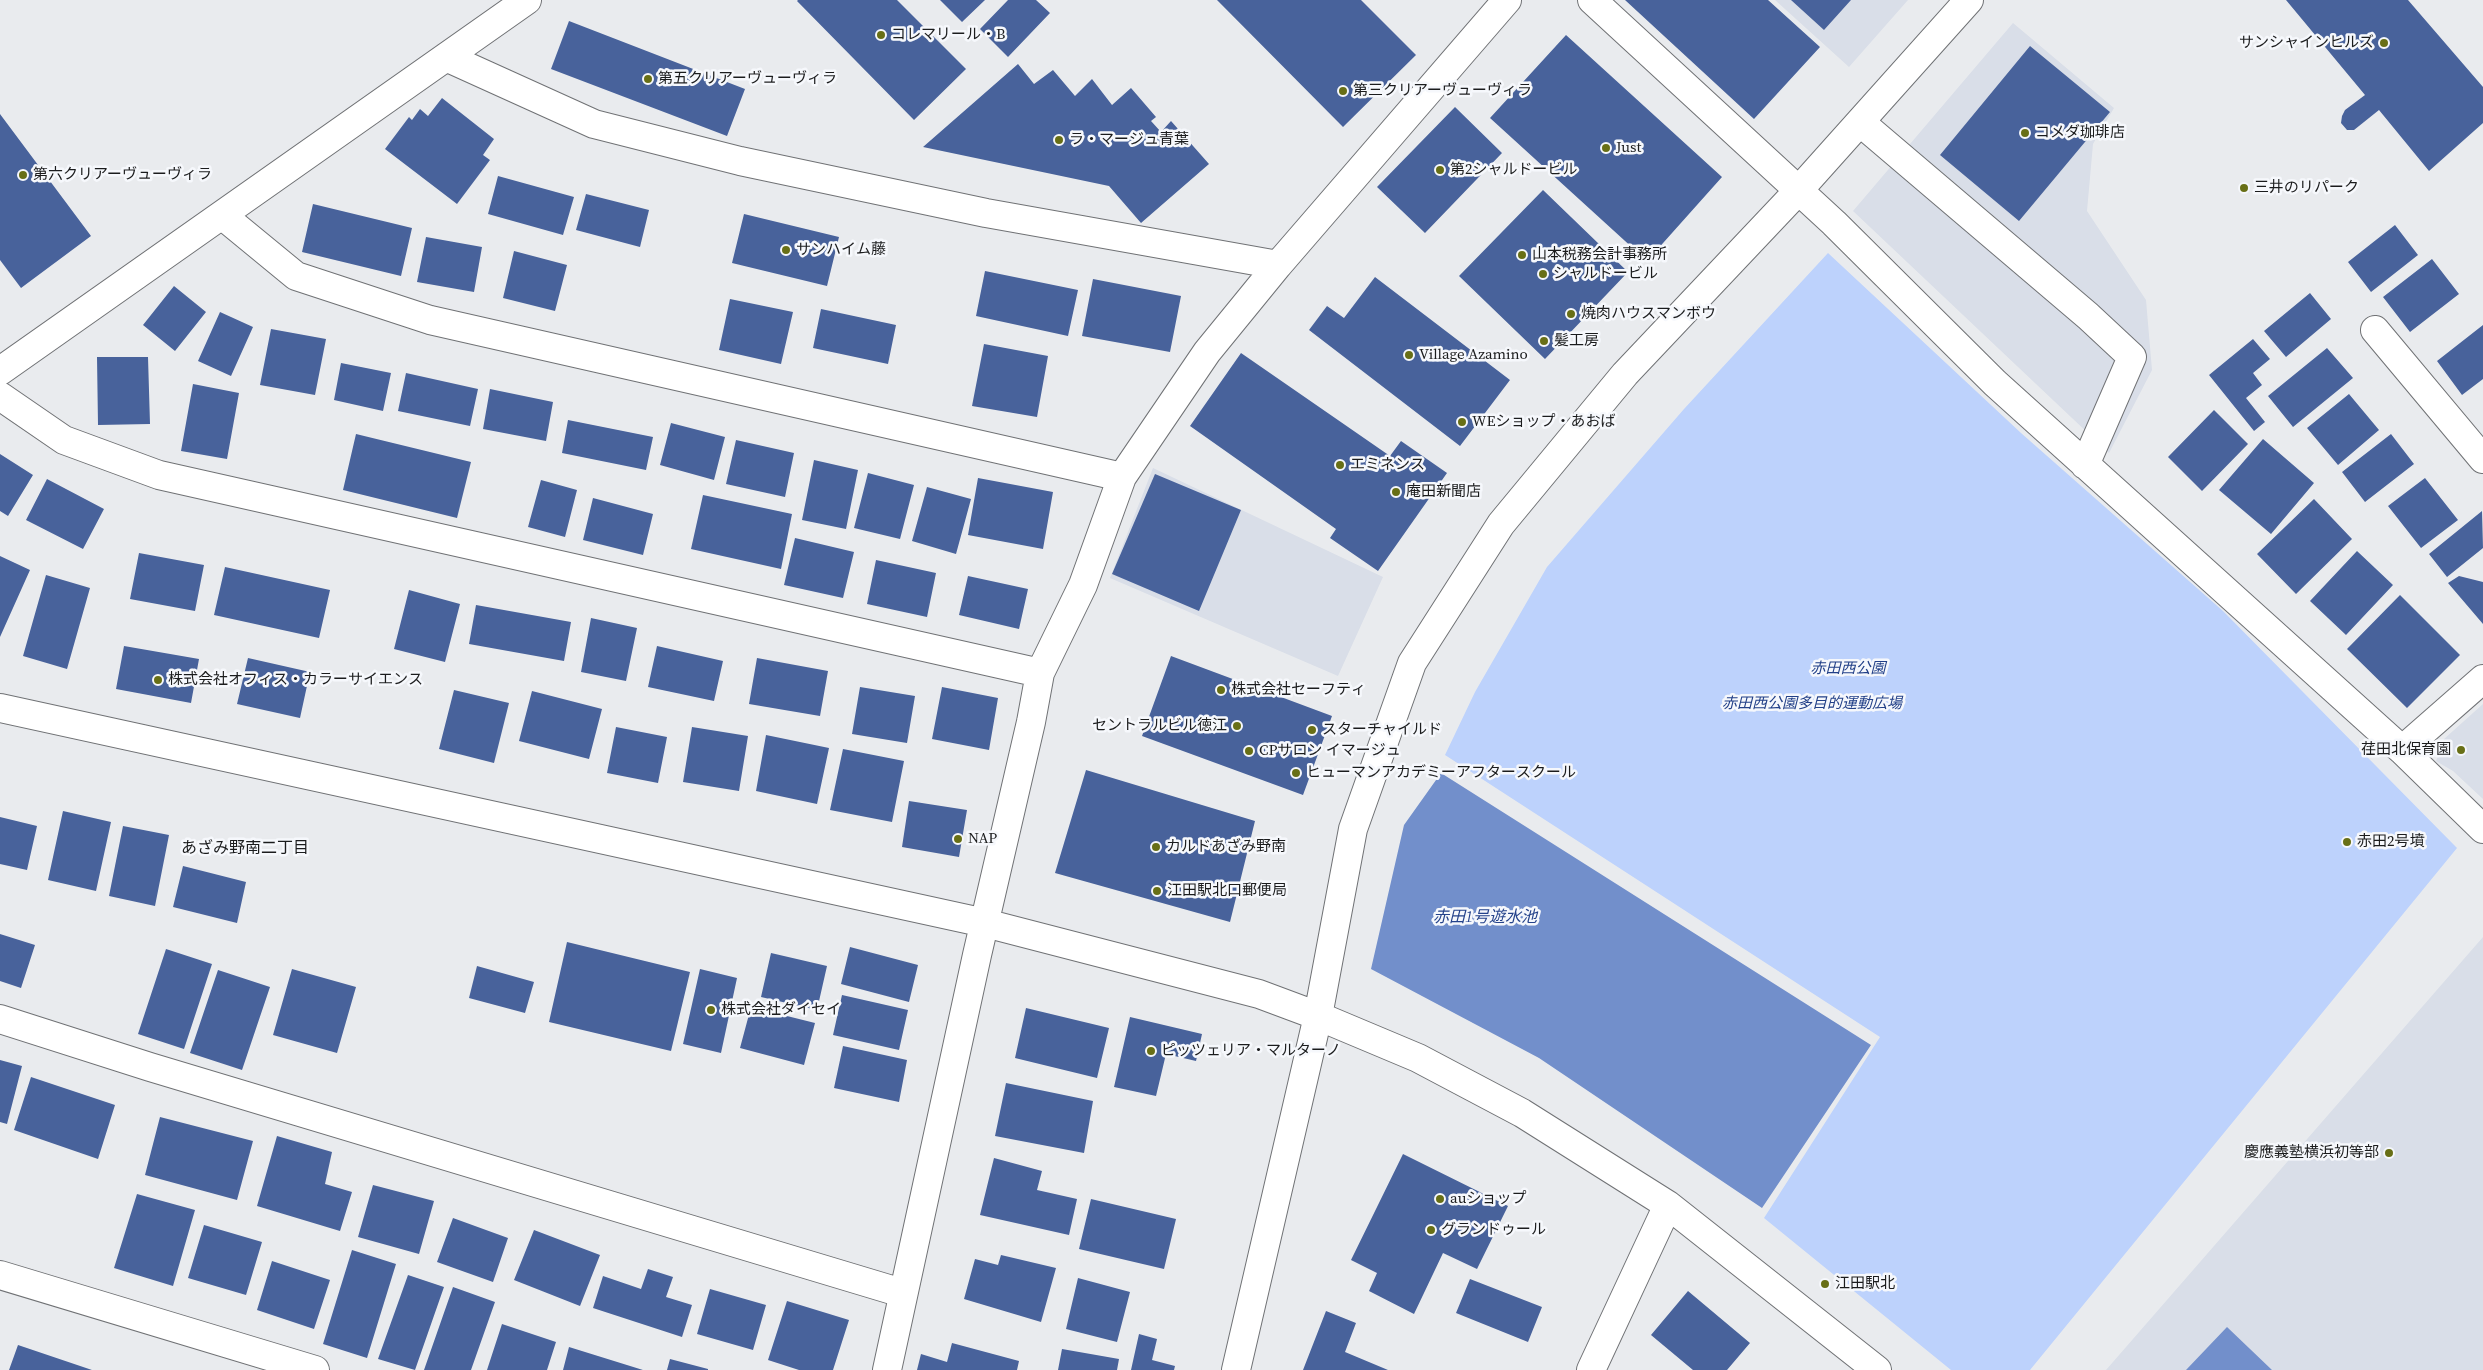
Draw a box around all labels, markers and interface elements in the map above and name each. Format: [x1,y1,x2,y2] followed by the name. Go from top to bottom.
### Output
[891,26,1005,44] place label: コレマリール・B
[875,29,887,41] marker: コレマリール・B
[2239,34,2374,52] place label: サンシャインヒルズ
[2378,37,2390,49] marker: サンシャインヒルズ
[658,70,837,88] place label: 第五クリアーヴューヴィラ
[642,73,654,85] marker: 第五クリアーヴューヴィラ
[1353,82,1532,100] place label: 第三クリアーヴューヴィラ
[1337,85,1349,97] marker: 第三クリアーヴューヴィラ
[2035,124,2125,142] place label: コメダ珈琲店
[2019,127,2031,139] marker: コメダ珈琲店
[1069,131,1189,149] place label: ラ・マージュ青葉
[1053,134,1065,146] marker: ラ・マージュ青葉
[1616,139,1641,157] place label: Just
[1600,142,1612,154] marker: Just
[1450,161,1577,179] place label: 第2シャルドービル
[1434,164,1446,176] marker: 第2シャルドービル
[33,166,212,184] place label: 第六クリアーヴューヴィラ
[17,169,29,181] marker: 第六クリアーヴューヴィラ
[2254,179,2359,197] place label: 三井のリパーク
[2238,182,2250,194] marker: 三井のリパーク
[796,241,886,259] place label: サンハイム藤
[780,244,792,256] marker: サンハイム藤
[1532,246,1667,264] place label: 山本税務会計事務所
[1516,249,1528,261] marker: 山本税務会計事務所
[1553,265,1658,283] place label: シャルドービル
[1537,268,1549,280] marker: シャルドービル
[1581,305,1716,323] place label: 焼肉ハウスマンボウ
[1565,308,1577,320] marker: 焼肉ハウスマンボウ
[1554,332,1599,350] place label: 髪工房
[1538,335,1550,347] marker: 髪工房
[1419,346,1528,364] place label: Village Azamino
[1403,349,1415,361] marker: Village Azamino
[1472,413,1615,431] place label: WEショップ・あおば
[1456,416,1468,428] marker: WEショップ・あおば
[1350,456,1425,474] place label: エミネンス
[1334,459,1346,471] marker: エミネンス
[1406,483,1481,501] place label: 庵田新聞店
[1390,486,1402,498] marker: 庵田新聞店
[1811,660,1885,678] park label: 赤田西公園
[168,671,423,689] place label: 株式会社オフィス・カラーサイエンス
[152,674,164,686] marker: 株式会社オフィス・カラーサイエンス
[1231,681,1366,699] place label: 株式会社セーフティ
[1215,684,1227,696] marker: 株式会社セーフティ
[1722,695,1902,713] park label: 赤田西公園多目的運動広場
[1092,717,1227,735] place label: セントラルビル徳江
[1231,720,1243,732] marker: セントラルビル徳江
[1322,721,1442,739] place label: スターチャイルド
[1306,724,1318,736] marker: スターチャイルド
[2361,741,2451,759] place label: 荏田北保育園
[1259,742,1401,760] place label: CPサロン イマージュ
[2455,744,2467,756] marker: 荏田北保育園
[1243,745,1255,757] marker: CPサロン イマージュ
[1306,764,1576,782] place label: ヒューマンアカデミーアフタースクール
[1290,767,1302,779] marker: ヒューマンアカデミーアフタースクール
[968,830,997,848] place label: NAP
[952,833,964,845] marker: NAP
[2357,833,2424,851] place label: 赤田2号墳
[2341,836,2353,848] marker: 赤田2号墳
[1166,838,1286,856] place label: カルドあざみ野南
[181,839,309,859] district label: あざみ野南二丁目
[1150,841,1162,853] marker: カルドあざみ野南
[1167,882,1287,900] place label: 江田駅北口郵便局
[1151,885,1163,897] marker: 江田駅北口郵便局
[1433,908,1537,928] water label: 赤田1号遊水池
[721,1001,841,1019] place label: 株式会社ダイセイ
[705,1004,717,1016] marker: 株式会社ダイセイ
[1161,1042,1341,1060] place label: ピッツェリア・マルターノ
[1145,1045,1157,1057] marker: ピッツェリア・マルターノ
[2244,1144,2379,1162] place label: 慶應義塾横浜初等部
[2383,1147,2395,1159] marker: 慶應義塾横浜初等部
[1450,1190,1526,1208] place label: auショップ
[1434,1193,1446,1205] marker: auショップ
[1441,1221,1546,1239] place label: グランドゥール
[1425,1224,1437,1236] marker: グランドゥール
[1835,1275,1895,1293] place label: 江田駅北
[1819,1278,1831,1290] marker: 江田駅北

